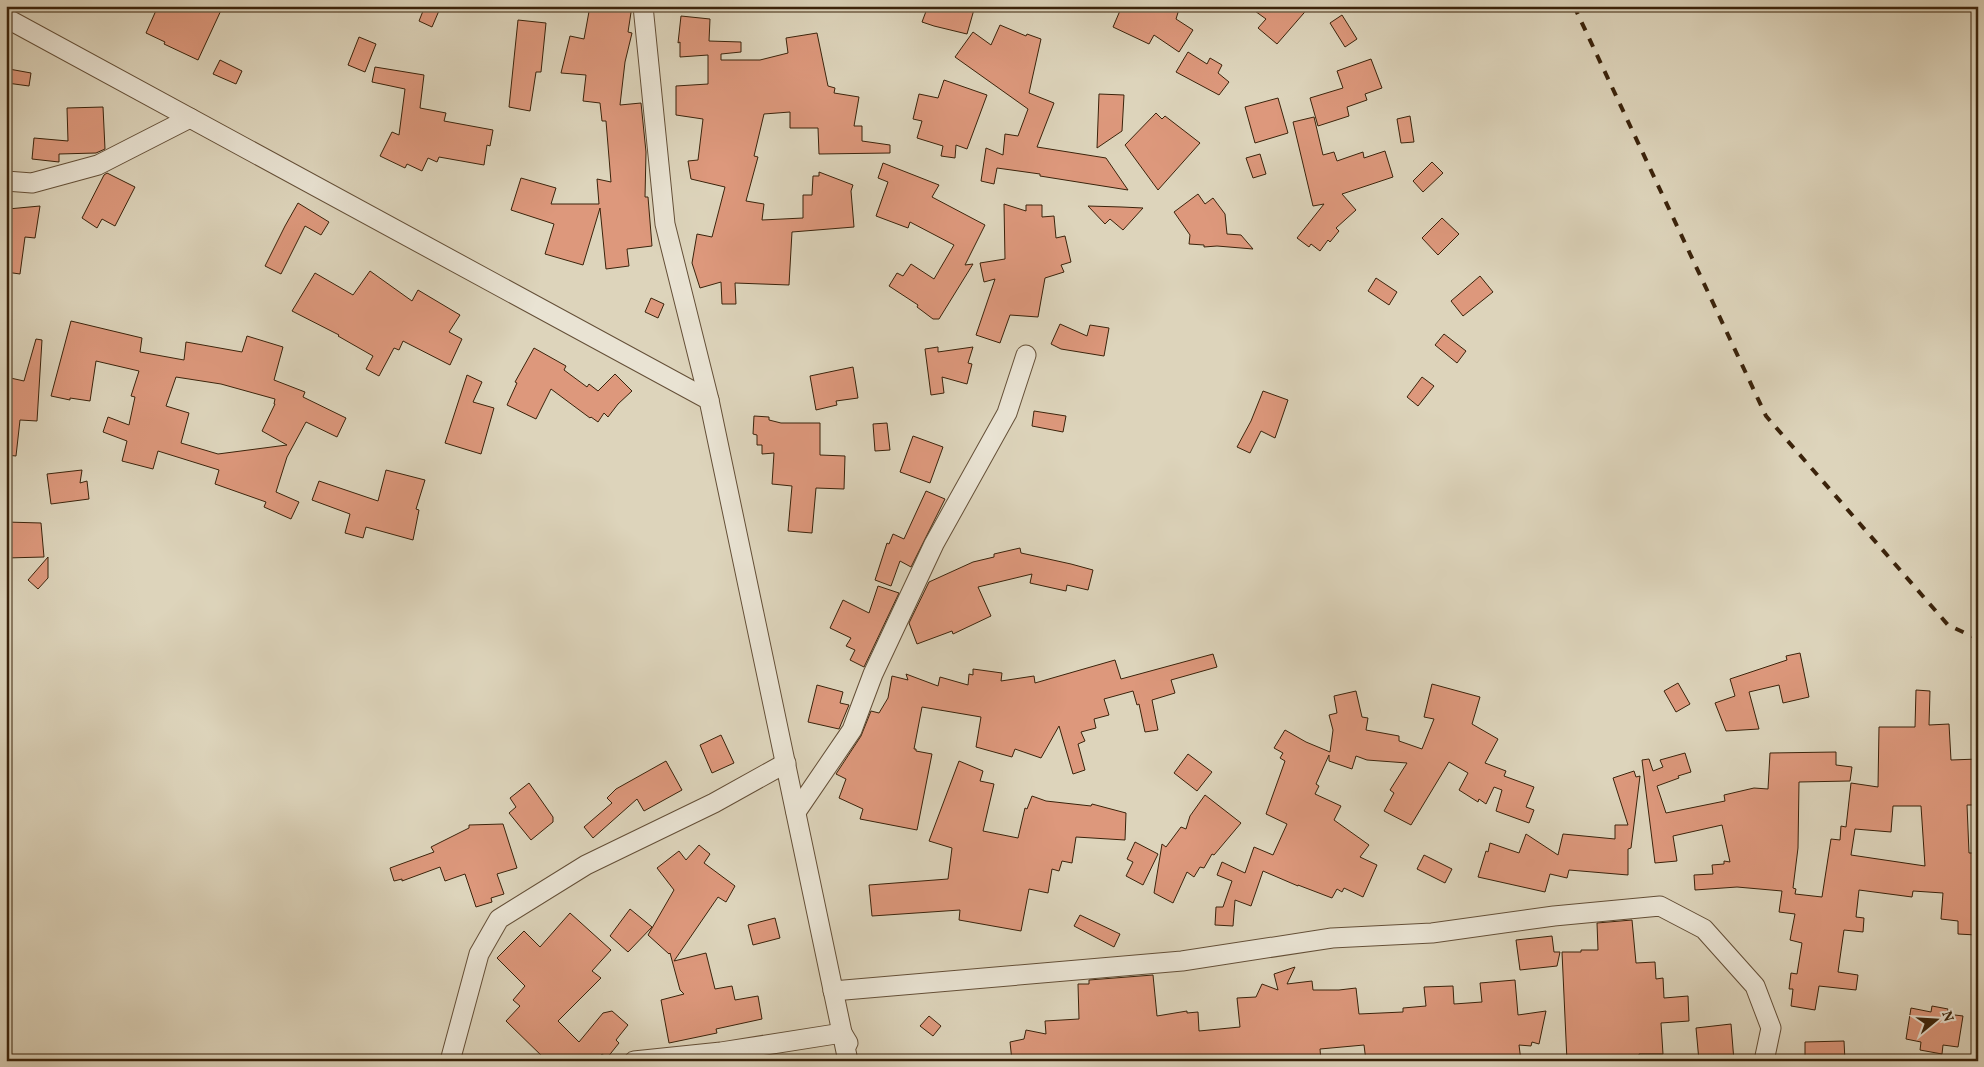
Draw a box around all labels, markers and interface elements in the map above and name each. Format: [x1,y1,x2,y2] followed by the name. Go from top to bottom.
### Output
[1912,994,1962,1044] north arrow
[1936,1009,1958,1024] text: N

